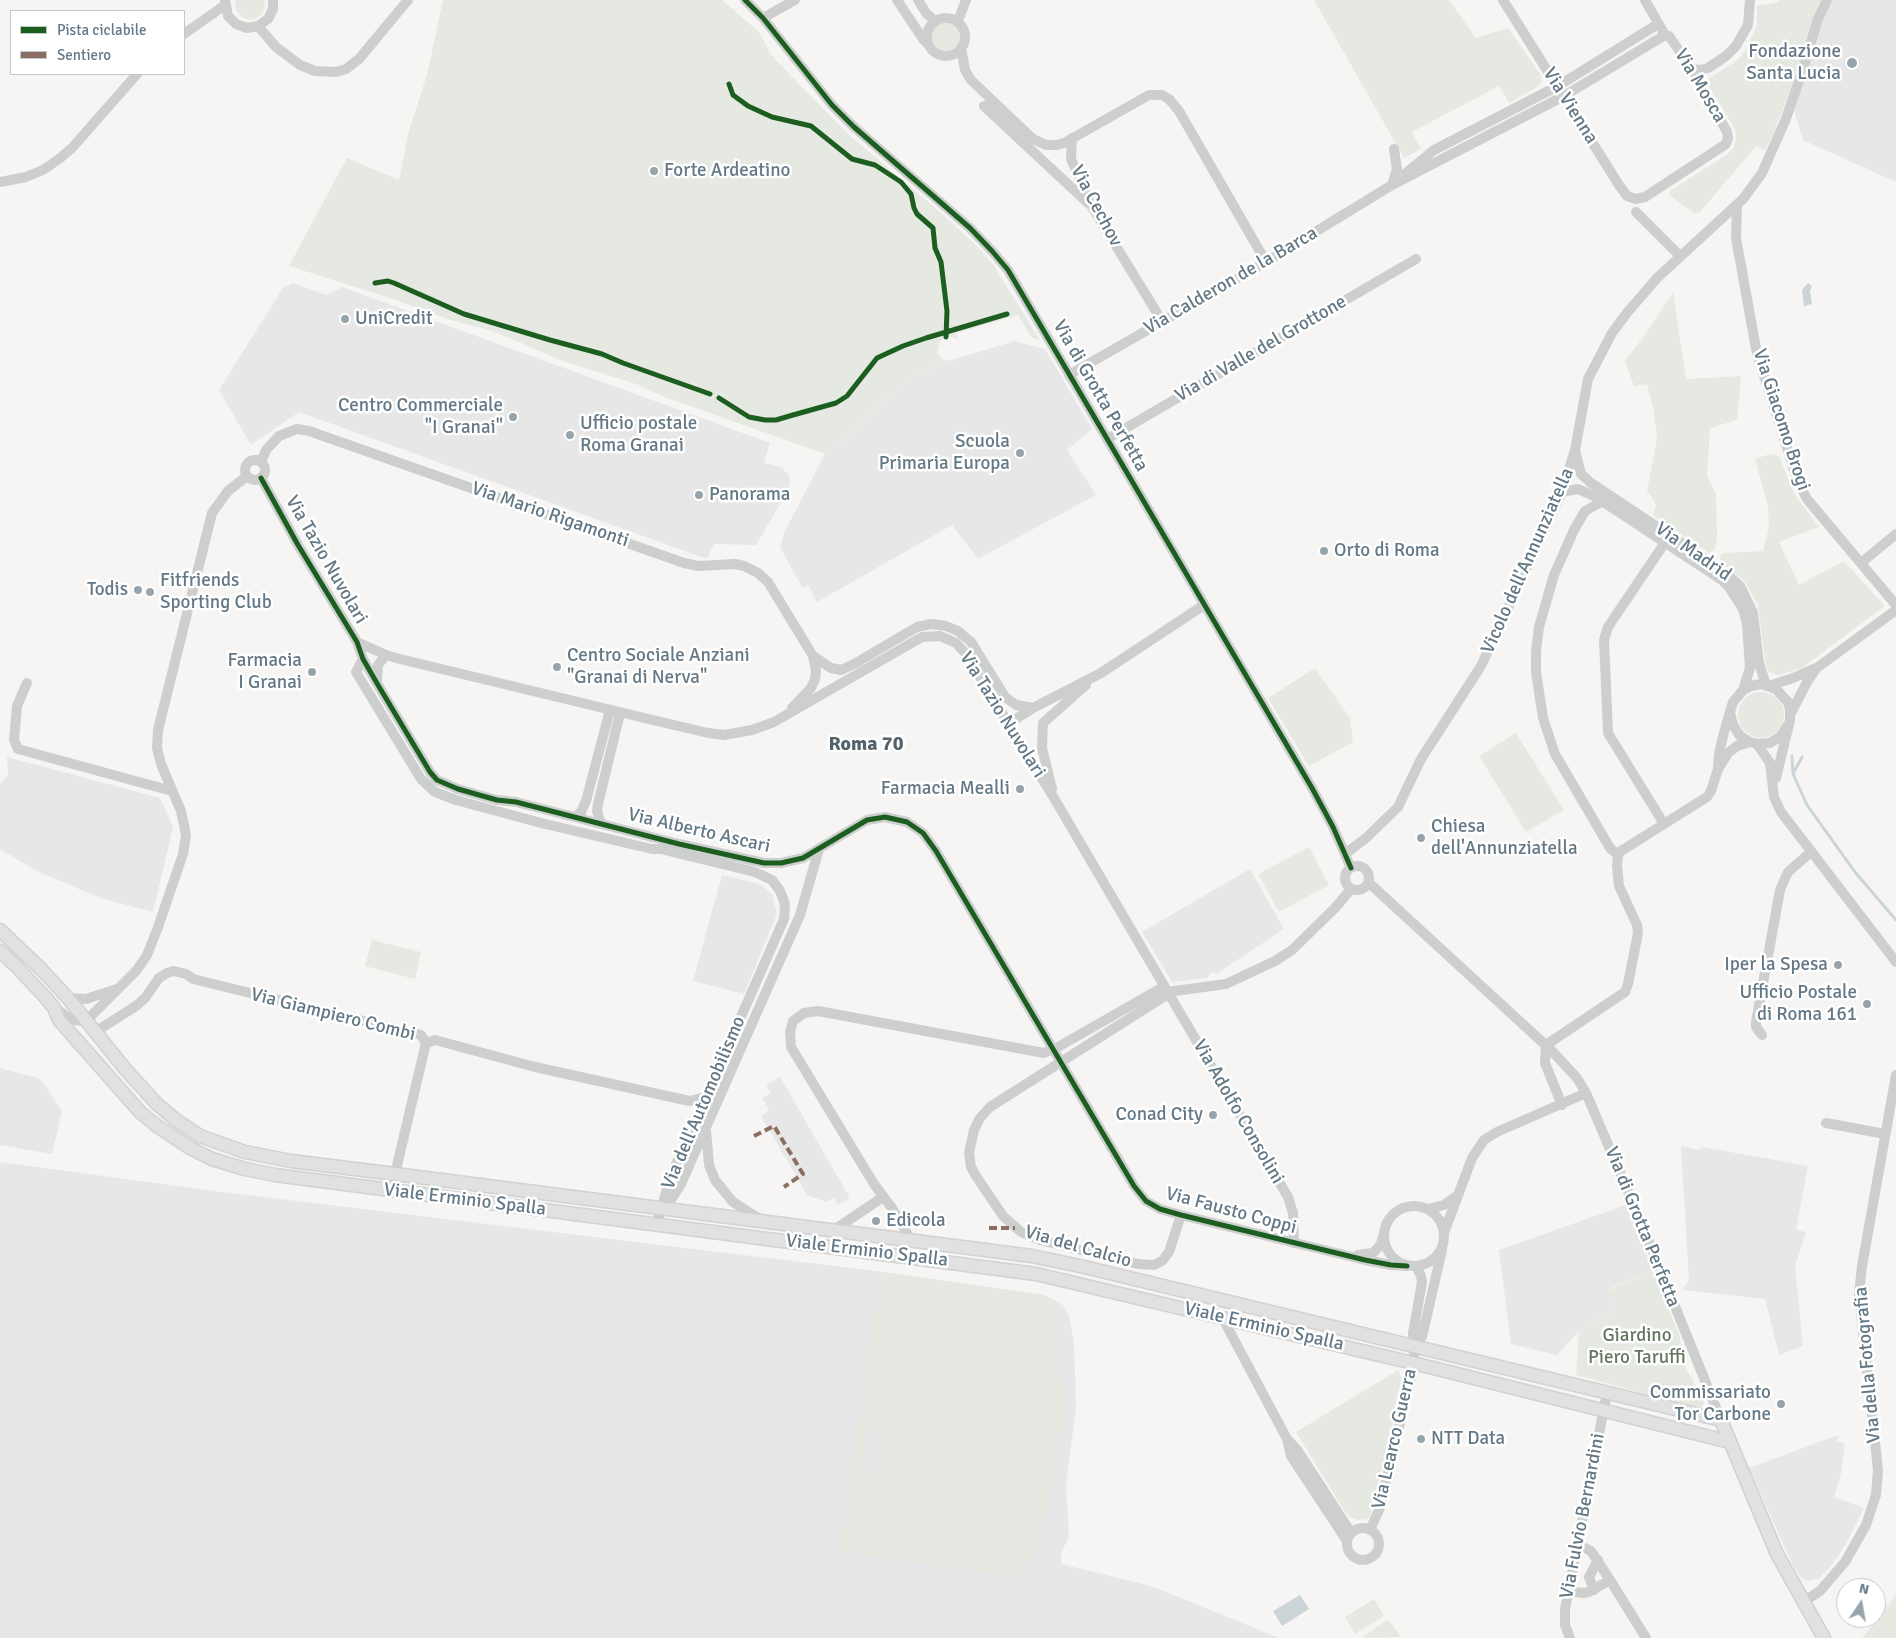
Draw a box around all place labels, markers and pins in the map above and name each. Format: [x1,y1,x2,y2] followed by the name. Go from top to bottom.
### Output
[1746,41,1841,85] place label: Fondazione Santa Lucia
[1845,56,1859,70] marker: Fondazione Santa Lucia
[664,160,790,182] place label: Forte Ardeatino
[648,165,660,177] marker: Forte Ardeatino
[355,308,433,330] place label: UniCredit
[339,313,351,325] marker: UniCredit
[338,395,503,439] place label: Centro Commerciale "I Granai"
[507,411,519,423] marker: Centro Commerciale "I Granai"
[580,413,697,457] place label: Ufficio postale Roma Granai
[564,429,576,441] marker: Ufficio postale Roma Granai
[879,431,1010,475] place label: Scuola Primaria Europa
[1014,447,1026,459] marker: Scuola Primaria Europa
[709,484,791,506] place label: Panorama
[693,489,705,501] marker: Panorama
[1334,540,1440,562] place label: Orto di Roma
[1318,545,1330,557] marker: Orto di Roma
[160,570,272,614] place label: Fitfriends Sporting Club
[87,579,128,601] place label: Todis
[132,584,144,596] marker: Todis
[144,586,156,598] marker: Fitfriends Sporting Club
[567,645,750,689] place label: Centro Sociale Anziani "Granai di Nerva"
[227,650,302,694] place label: Farmacia I Granai
[551,661,563,673] marker: Centro Sociale Anziani "Granai di Nerva"
[306,666,318,678] marker: Farmacia I Granai
[881,778,1010,800] place label: Farmacia Mealli
[1014,783,1026,795] marker: Farmacia Mealli
[1431,816,1578,860] place label: Chiesa dell'Annunziatella
[1415,832,1427,844] marker: Chiesa dell'Annunziatella
[1724,954,1828,976] place label: Iper la Spesa
[1832,959,1844,971] marker: Iper la Spesa
[1740,982,1857,1026] place label: Ufficio Postale di Roma 161
[1861,998,1873,1010] marker: Ufficio Postale di Roma 161
[1115,1104,1203,1126] place label: Conad City
[1207,1109,1219,1121] marker: Conad City
[886,1210,946,1232] place label: Edicola
[870,1215,882,1227] marker: Edicola
[1650,1382,1771,1426] place label: Commissariato Tor Carbone
[1775,1398,1787,1410] marker: Commissariato Tor Carbone
[1431,1428,1505,1450] place label: NTT Data
[1415,1433,1427,1445] marker: NTT Data

